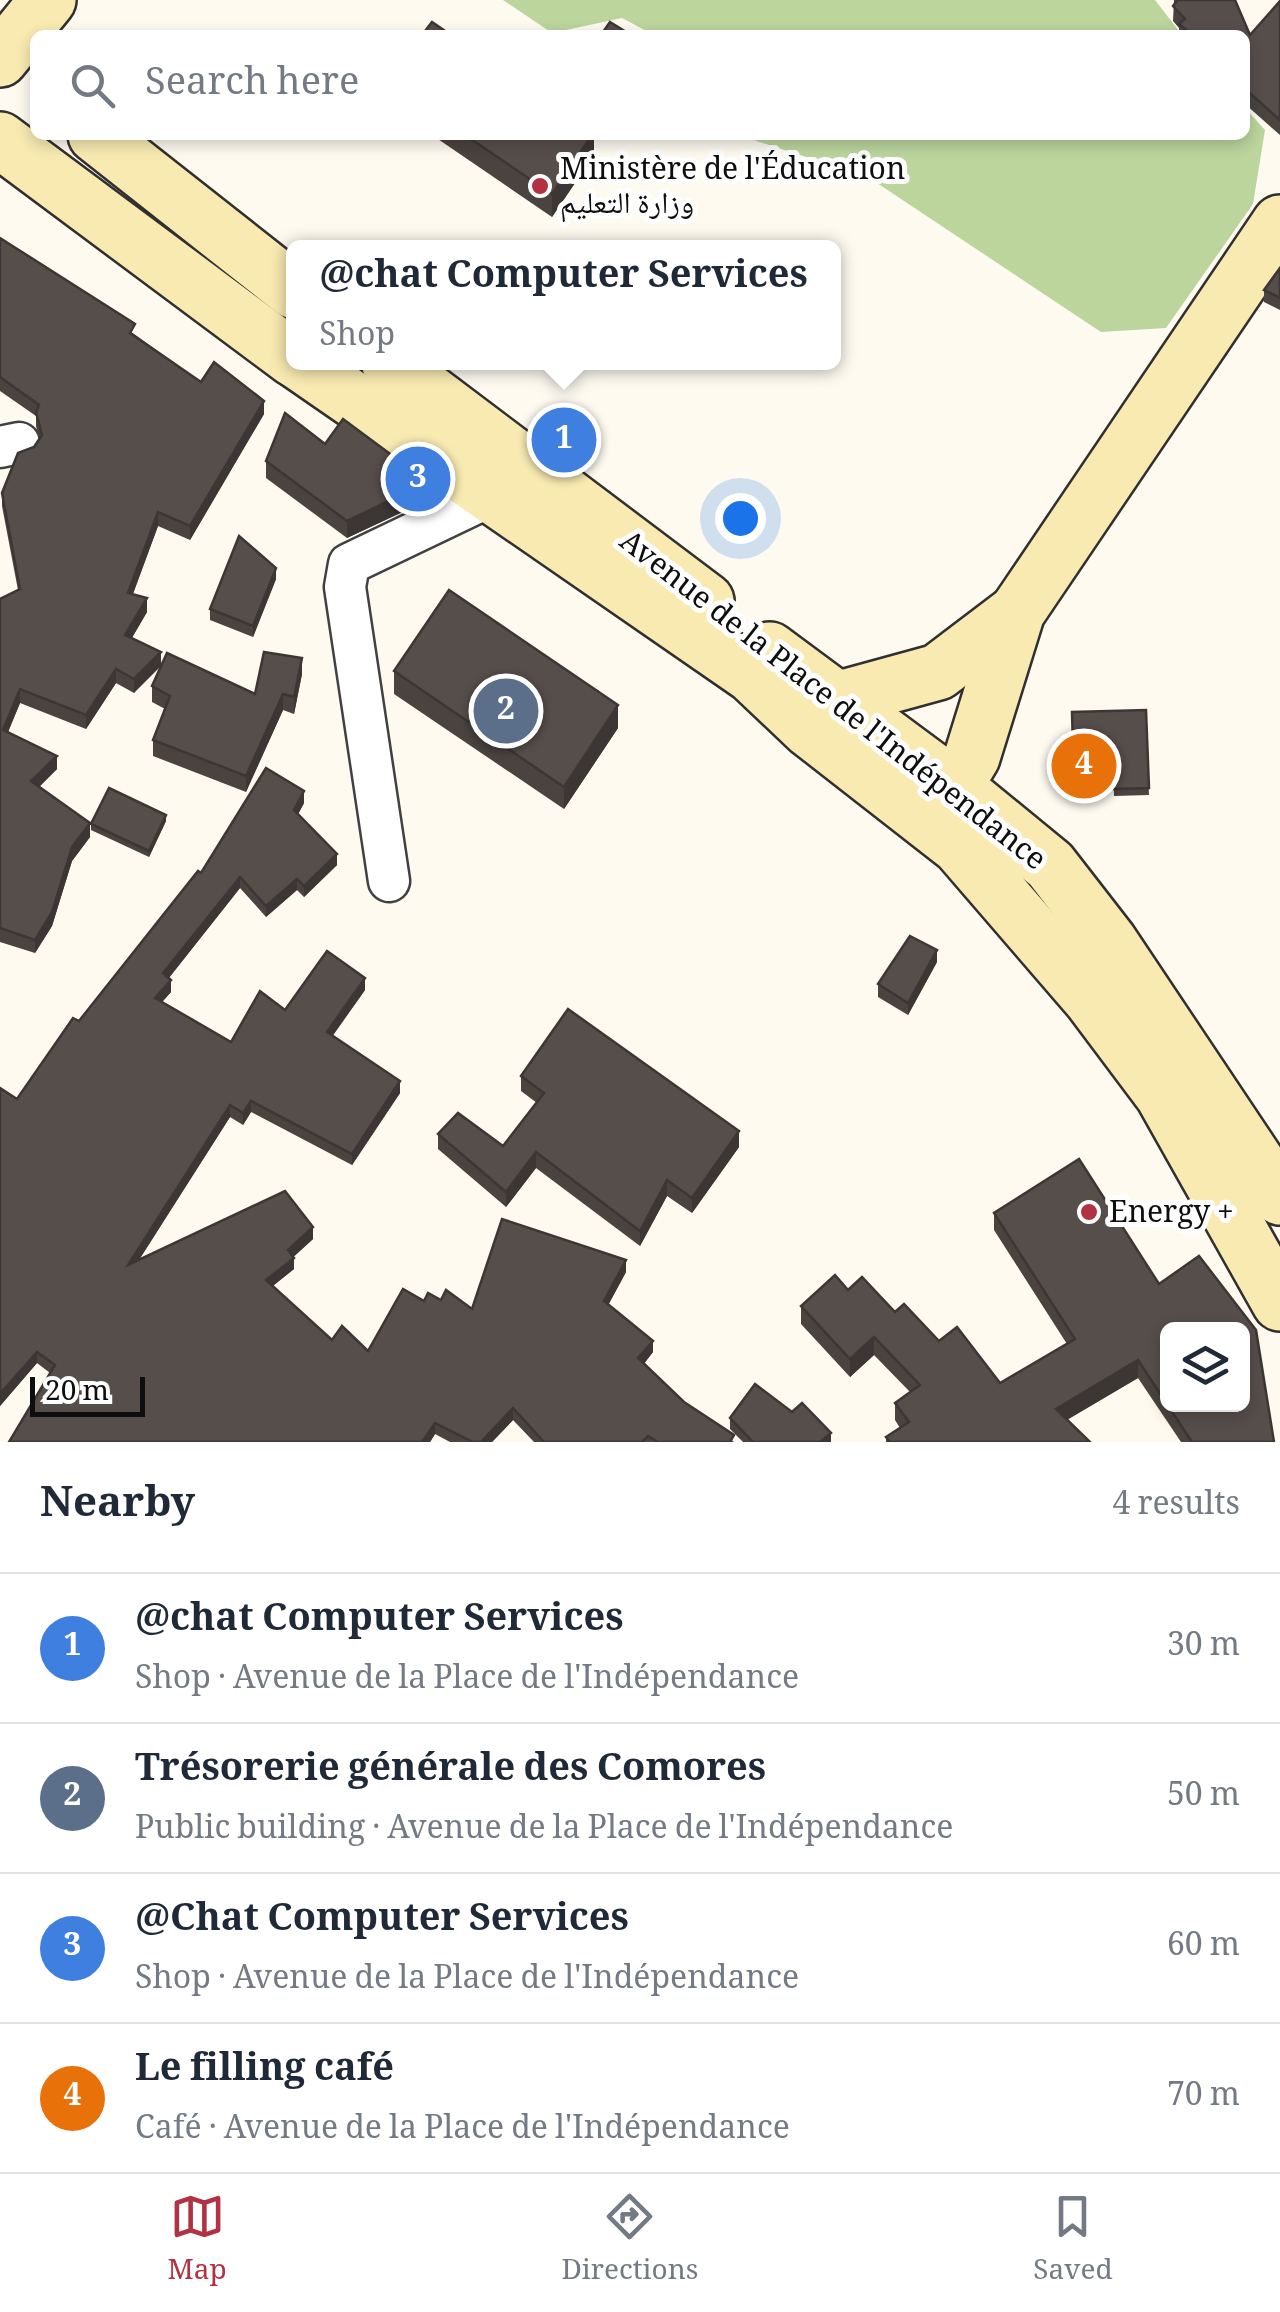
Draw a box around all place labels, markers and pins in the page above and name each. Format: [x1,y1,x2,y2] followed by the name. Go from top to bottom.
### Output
[560,147,905,232] place label: Ministère de l'Éducation وزارة التعليم
[529,175,551,197] marker: Ministère de l'Éducation وزارة التعليم
[532,402,596,478] pin: 1
[386,442,450,516] pin: 3
[474,674,538,748] pin: 2
[1052,728,1116,804] pin: 4
[1109,1190,1234,1241] place label: Energy +
[1078,1201,1100,1223] marker: Energy +

